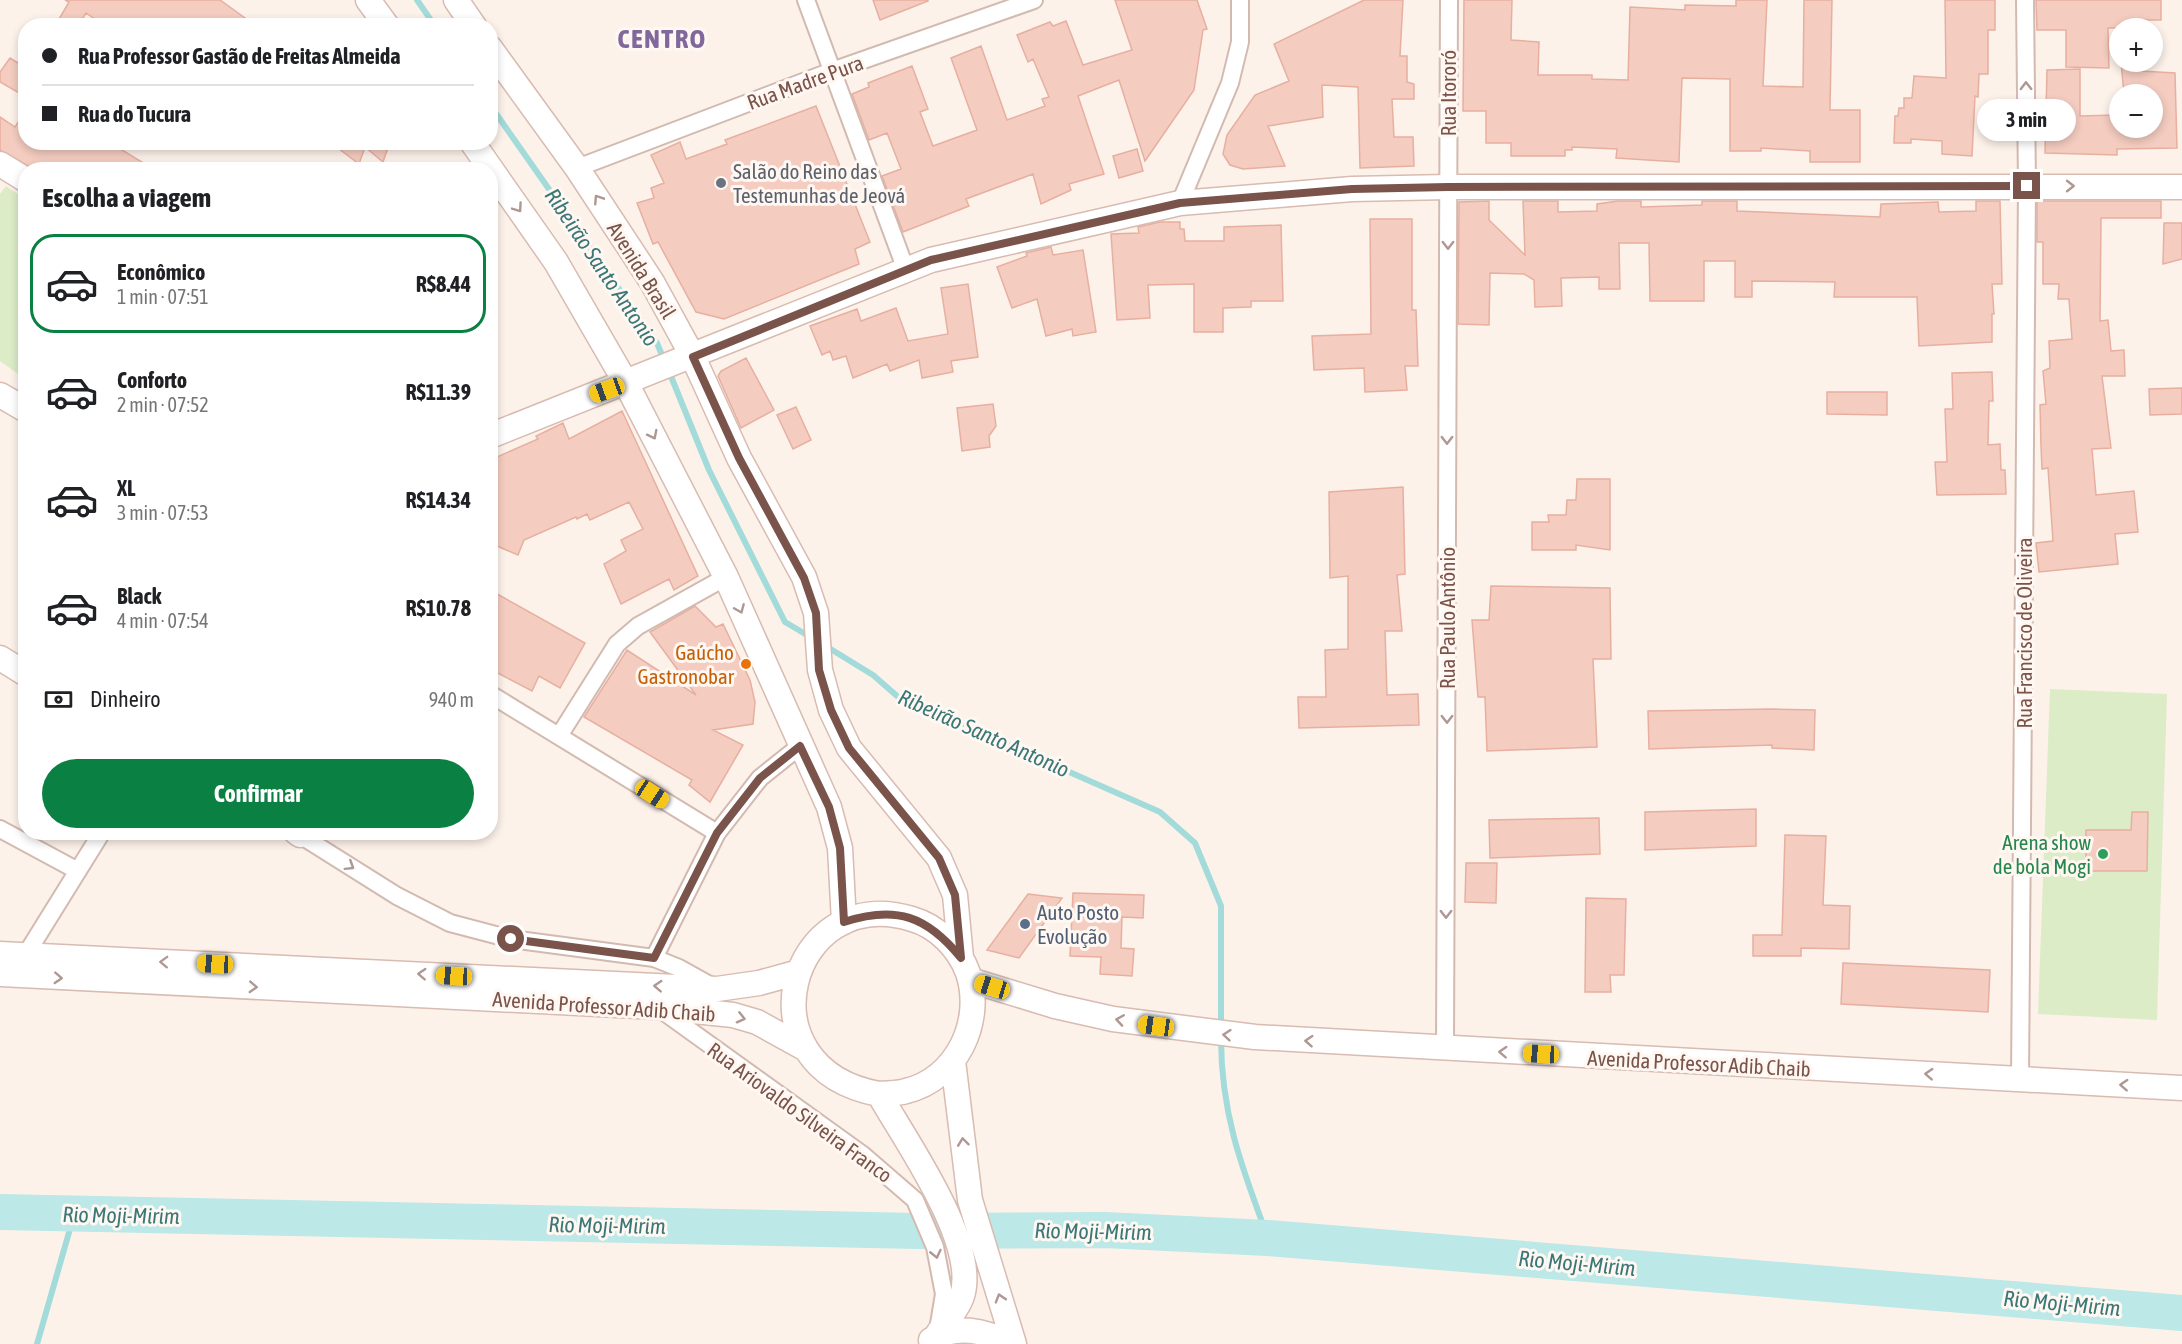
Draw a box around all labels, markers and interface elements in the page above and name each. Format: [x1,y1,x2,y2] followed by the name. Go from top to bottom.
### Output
[2109,18,2163,138] map controls
[2109,18,2163,72] button: +
[617,23,707,54] district label: CENTRO
[78,43,400,69] text: Rua Professor Gastão de Freitas Almeida
[744,50,866,114] street label: Rua Madre Pura
[1436,50,1460,136] street label: Rua Itororó
[2020,81,2032,90] one-way arrow
[2109,84,2163,138] button: −
[1978,99,2076,141] callout: 3 min
[78,101,191,127] text: Rua do Tucura
[2006,108,2047,131] text: 3 min
[733,159,905,207] place label: Salão do Reino das Testemunhas de Jeová
[2013,172,2040,199] route end
[714,176,728,190] marker: Salão do Reino das Testemunhas de Jeová
[2065,180,2074,193] one-way arrow
[42,182,211,213] text: Escolha a viagem
[540,183,664,351] water label: Ribeirão Santo Antonio
[594,195,605,206] one-way arrow
[511,201,522,212] one-way arrow
[603,217,681,323] street label: Avenida Brasil
[1442,241,1454,250] one-way arrow
[45,257,99,311] icon: car
[117,259,205,285] text: Econômico
[416,271,471,297] text: R$8.44
[117,285,209,308] text: 1 min · 07:51
[45,365,99,419] icon: car
[117,367,187,393] text: Conforto
[587,375,627,405] car
[405,379,471,405] text: R$11.39
[117,393,209,416] text: 2 min · 07:52
[646,428,657,439] one-way arrow
[1441,436,1453,445] one-way arrow
[45,473,99,527] icon: car
[117,475,135,501] text: XL
[405,487,471,513] text: R$14.34
[117,501,209,524] text: 3 min · 07:53
[2012,538,2036,728] street label: Rua Francisco de Oliveira
[1435,547,1459,689] street label: Rua Paulo Antônio
[45,581,99,635] icon: car
[117,583,161,609] text: Black
[405,595,471,621] text: R$10.78
[733,603,745,614] one-way arrow
[117,609,209,632] text: 4 min · 07:54
[638,640,735,688] place label: Gaúcho Gastronobar
[739,657,753,671] marker: Gaúcho Gastronobar
[42,683,75,716] icon: cash
[894,684,1074,782] water label: Ribeirão Santo Antonio
[90,686,161,712] text: Dinheiro
[429,688,474,711] text: 940 m
[1441,715,1453,724] one-way arrow
[42,759,474,828] button: Confirmar
[632,777,672,811] car
[1993,830,2091,878] place label: Arena show de bola Mogi
[2096,847,2110,861] marker: Arena show de bola Mogi
[344,859,354,871] one-way arrow
[1037,900,1119,948] place label: Auto Posto Evolução
[1440,910,1452,919] one-way arrow
[1018,917,1032,931] marker: Auto Posto Evolução
[497,925,524,952] route start
[197,954,233,974] car
[159,955,168,968] one-way arrow
[436,966,472,986] car
[417,968,426,981] one-way arrow
[54,971,63,984] one-way arrow
[972,973,1012,1001] car
[654,980,663,993] one-way arrow
[249,981,258,994] one-way arrow
[492,986,716,1026] street label: Avenida Professor Adib Chaib
[736,1010,746,1023] one-way arrow
[1115,1014,1125,1027] one-way arrow
[1137,1015,1175,1037] car
[1222,1029,1231,1042] one-way arrow
[1304,1034,1313,1047] one-way arrow
[703,1037,897,1187] street label: Rua Ariovaldo Silveira Franco
[1523,1044,1559,1064] car
[1587,1045,1811,1081] street label: Avenida Professor Adib Chaib
[1499,1046,1508,1059] one-way arrow
[1924,1068,1933,1081] one-way arrow
[2119,1078,2128,1091] one-way arrow
[957,1137,970,1147] one-way arrow
[62,1201,180,1229] water label: Rio Moji-Mirim
[548,1211,666,1239] water label: Rio Moji-Mirim
[1034,1217,1152,1245] water label: Rio Moji-Mirim
[1517,1245,1637,1281] water label: Rio Moji-Mirim
[929,1249,942,1259] one-way arrow
[2002,1285,2122,1321] water label: Rio Moji-Mirim
[995,1293,1007,1304] one-way arrow

